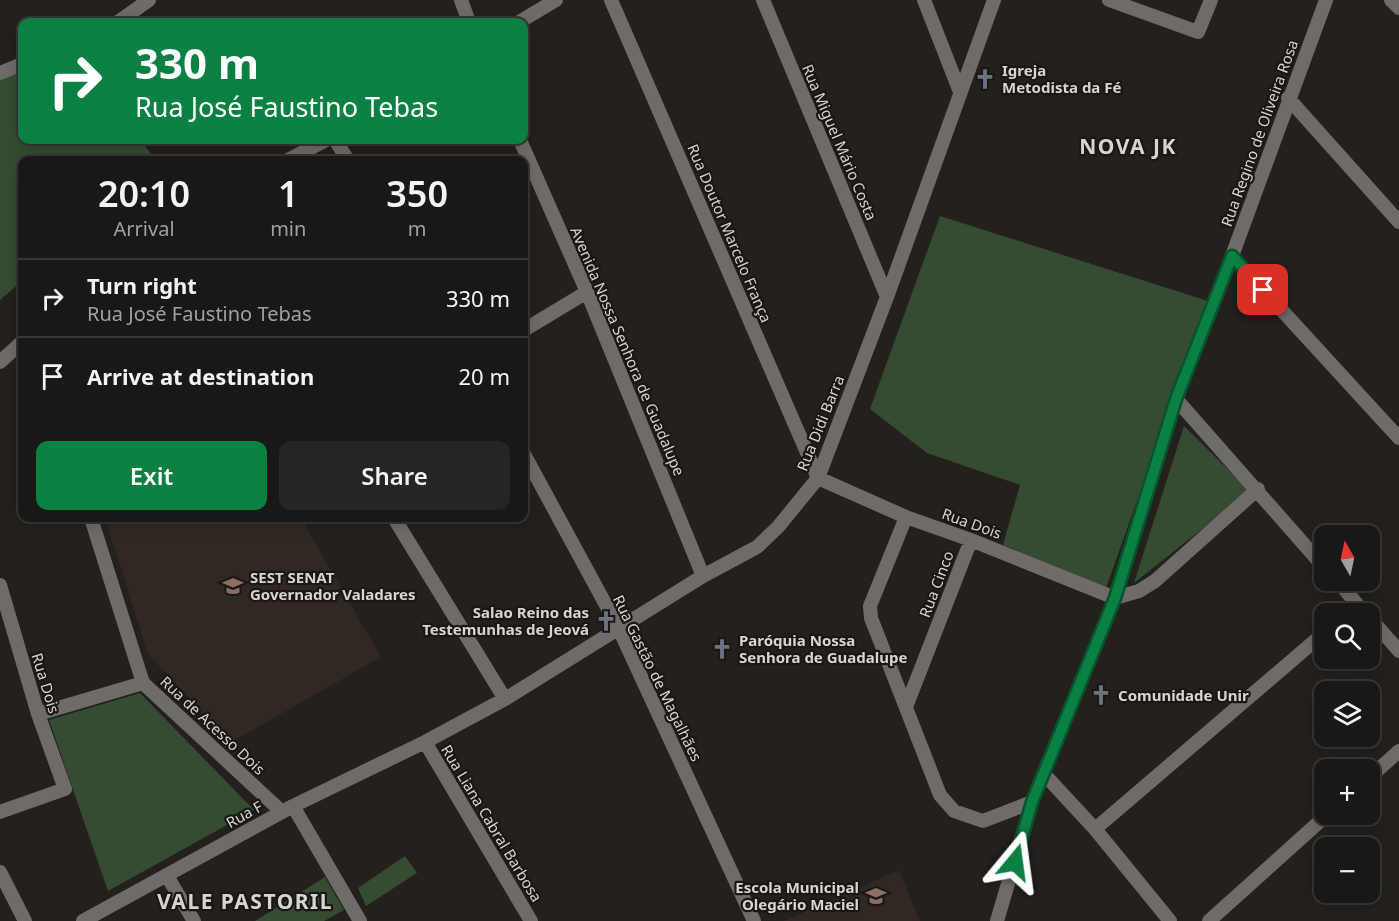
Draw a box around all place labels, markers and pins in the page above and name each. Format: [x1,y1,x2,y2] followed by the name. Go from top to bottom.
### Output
[1002,60,1121,97] place label: Igreja Metodista da Fé
[973,67,997,91] church icon: Igreja Metodista da Fé
[1237,264,1288,315] pin
[250,567,416,604] place label: SEST SENAT Governador Valadares
[221,574,245,598] school or university icon: SEST SENAT Governador Valadares
[422,602,589,639] place label: Salao Reino das Testemunhas de Jeová
[594,609,618,633] church icon: Salao Reino das Testemunhas de Jeová
[739,630,907,667] place label: Paróquia Nossa Senhora de Guadalupe
[710,637,734,661] church icon: Paróquia Nossa Senhora de Guadalupe
[1089,683,1113,707] church icon: Comunidade Unir
[1118,685,1249,705] place label: Comunidade Unir
[735,877,859,914] place label: Escola Municipal Olegário Maciel
[864,884,888,908] school or university icon: Escola Municipal Olegário Maciel

